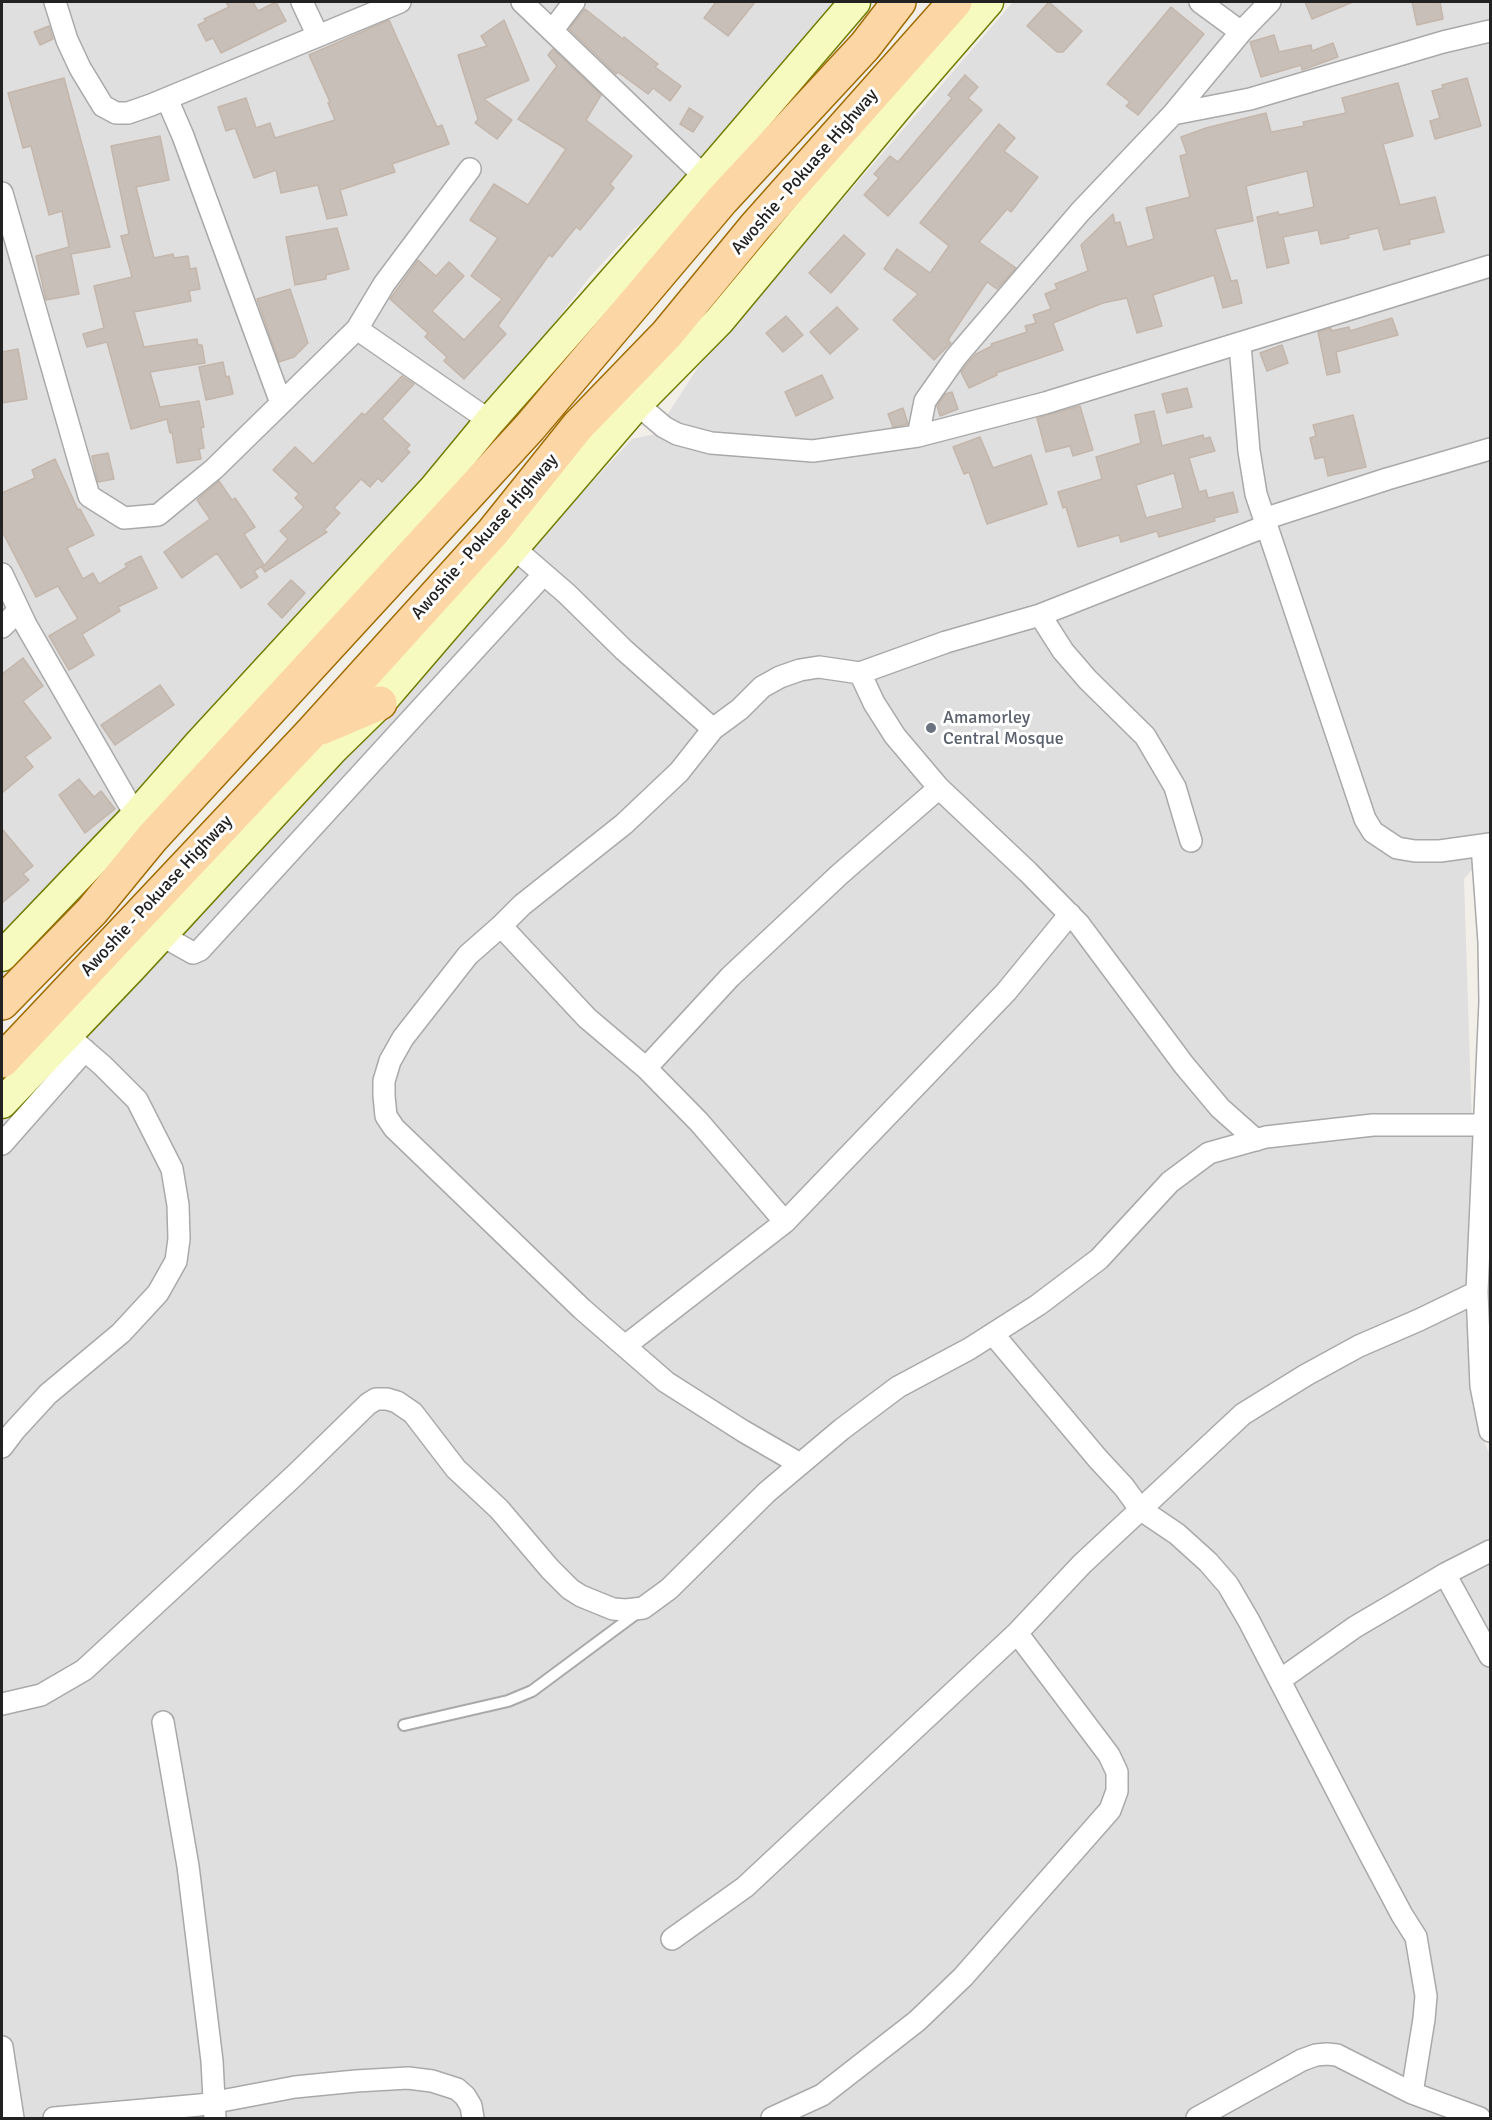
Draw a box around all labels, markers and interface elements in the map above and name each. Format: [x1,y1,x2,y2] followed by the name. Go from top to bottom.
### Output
[727,85,883,259] street label: Awoshie - Pokuase Highway
[407,450,563,624] street label: Awoshie - Pokuase Highway
[943,707,1064,750] place label: Amamorley Central Mosque
[924,721,938,735] marker: Amamorley Central Mosque
[77,811,237,981] street label: Awoshie - Pokuase Highway

